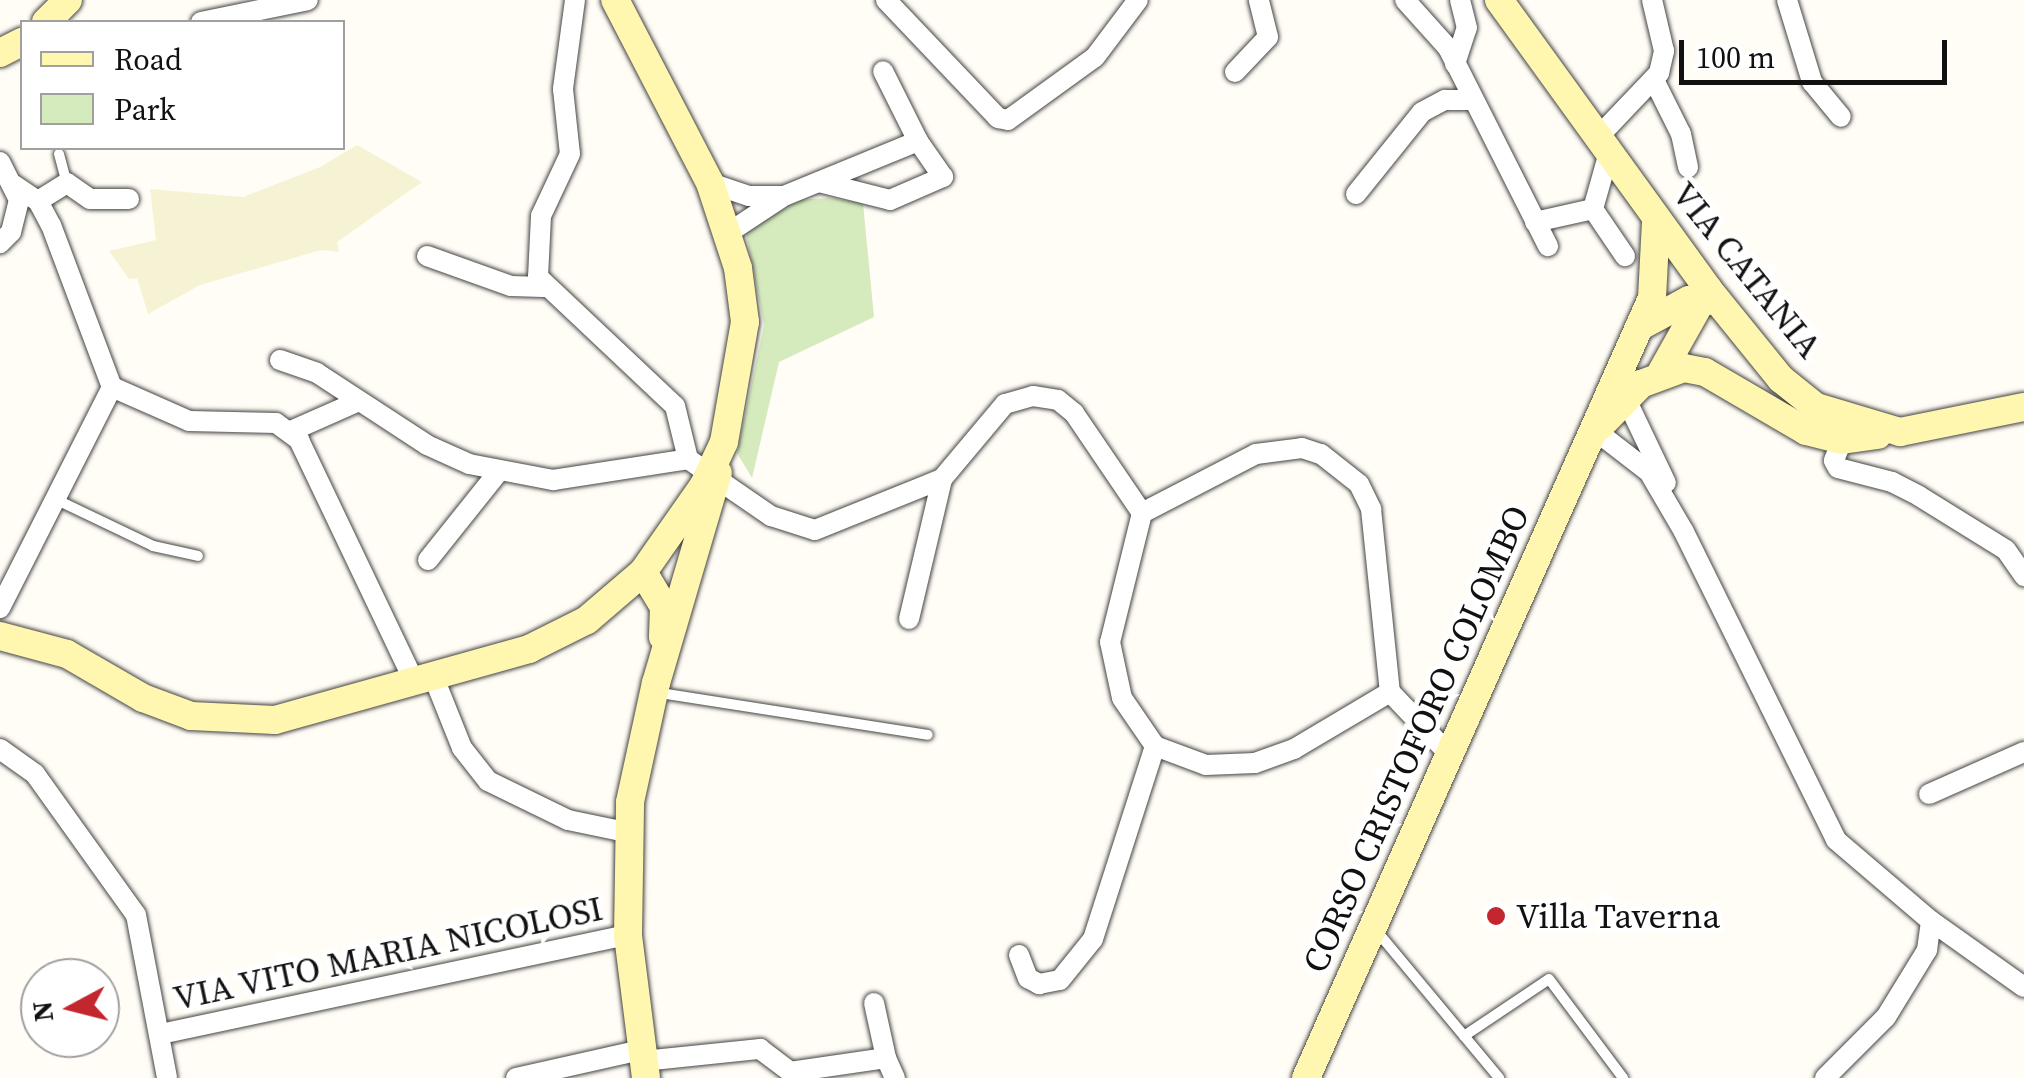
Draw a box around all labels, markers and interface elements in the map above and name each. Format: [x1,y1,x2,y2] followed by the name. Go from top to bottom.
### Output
[20,20,345,150] legend
[1684,20,1952,82] scale bar
[1696,37,1775,78] text: 100 m
[114,39,182,80] text: Road
[114,89,176,130] text: Park
[1663,173,1831,367] street label: VIA CATANIA
[1294,499,1538,979] street label: CORSO CRISTOFORO COLOMBO
[169,887,607,1019] street label: VIA VITO MARIA NICOLOSI
[1516,895,1721,937] place label: Villa Taverna
[1485,905,1507,927] marker: Villa Taverna
[20,958,120,1058] north arrow
[22,999,62,1024] text: N

